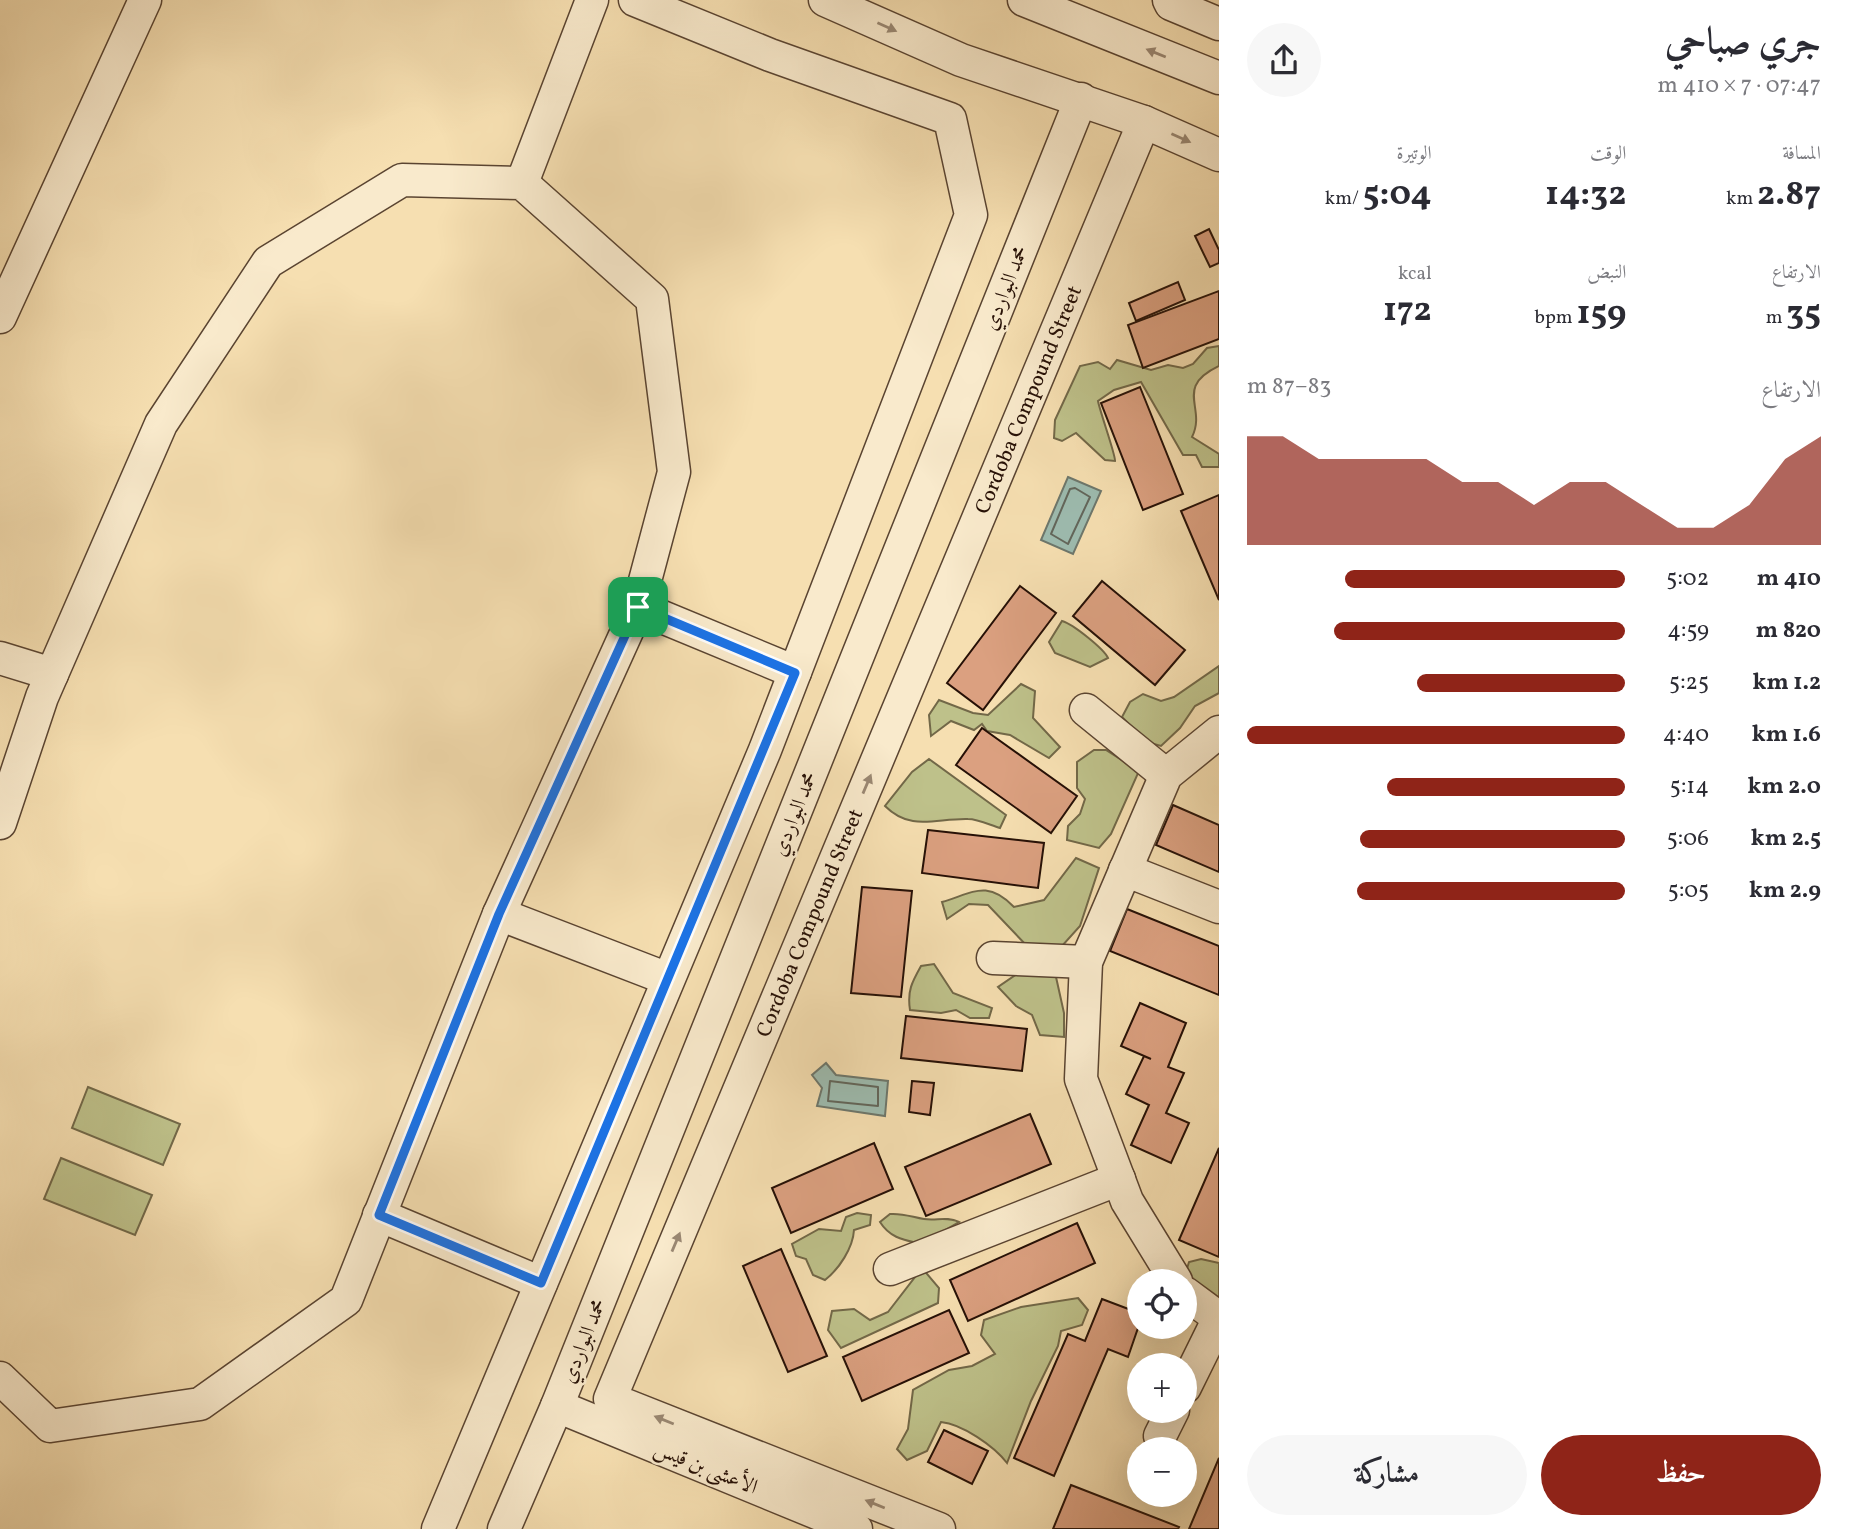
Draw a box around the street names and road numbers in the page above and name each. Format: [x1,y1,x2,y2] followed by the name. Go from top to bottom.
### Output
[976,242,1036,335] street label: محمد البواردي
[969,282,1090,519] street label: Cordoba Compound Street
[765,768,825,861] street label: محمد البواردي
[750,805,871,1042] street label: Cordoba Compound Street
[554,1295,614,1388] street label: محمد البواردي
[649,1433,762,1502] street label: الأعشى بن قيس

